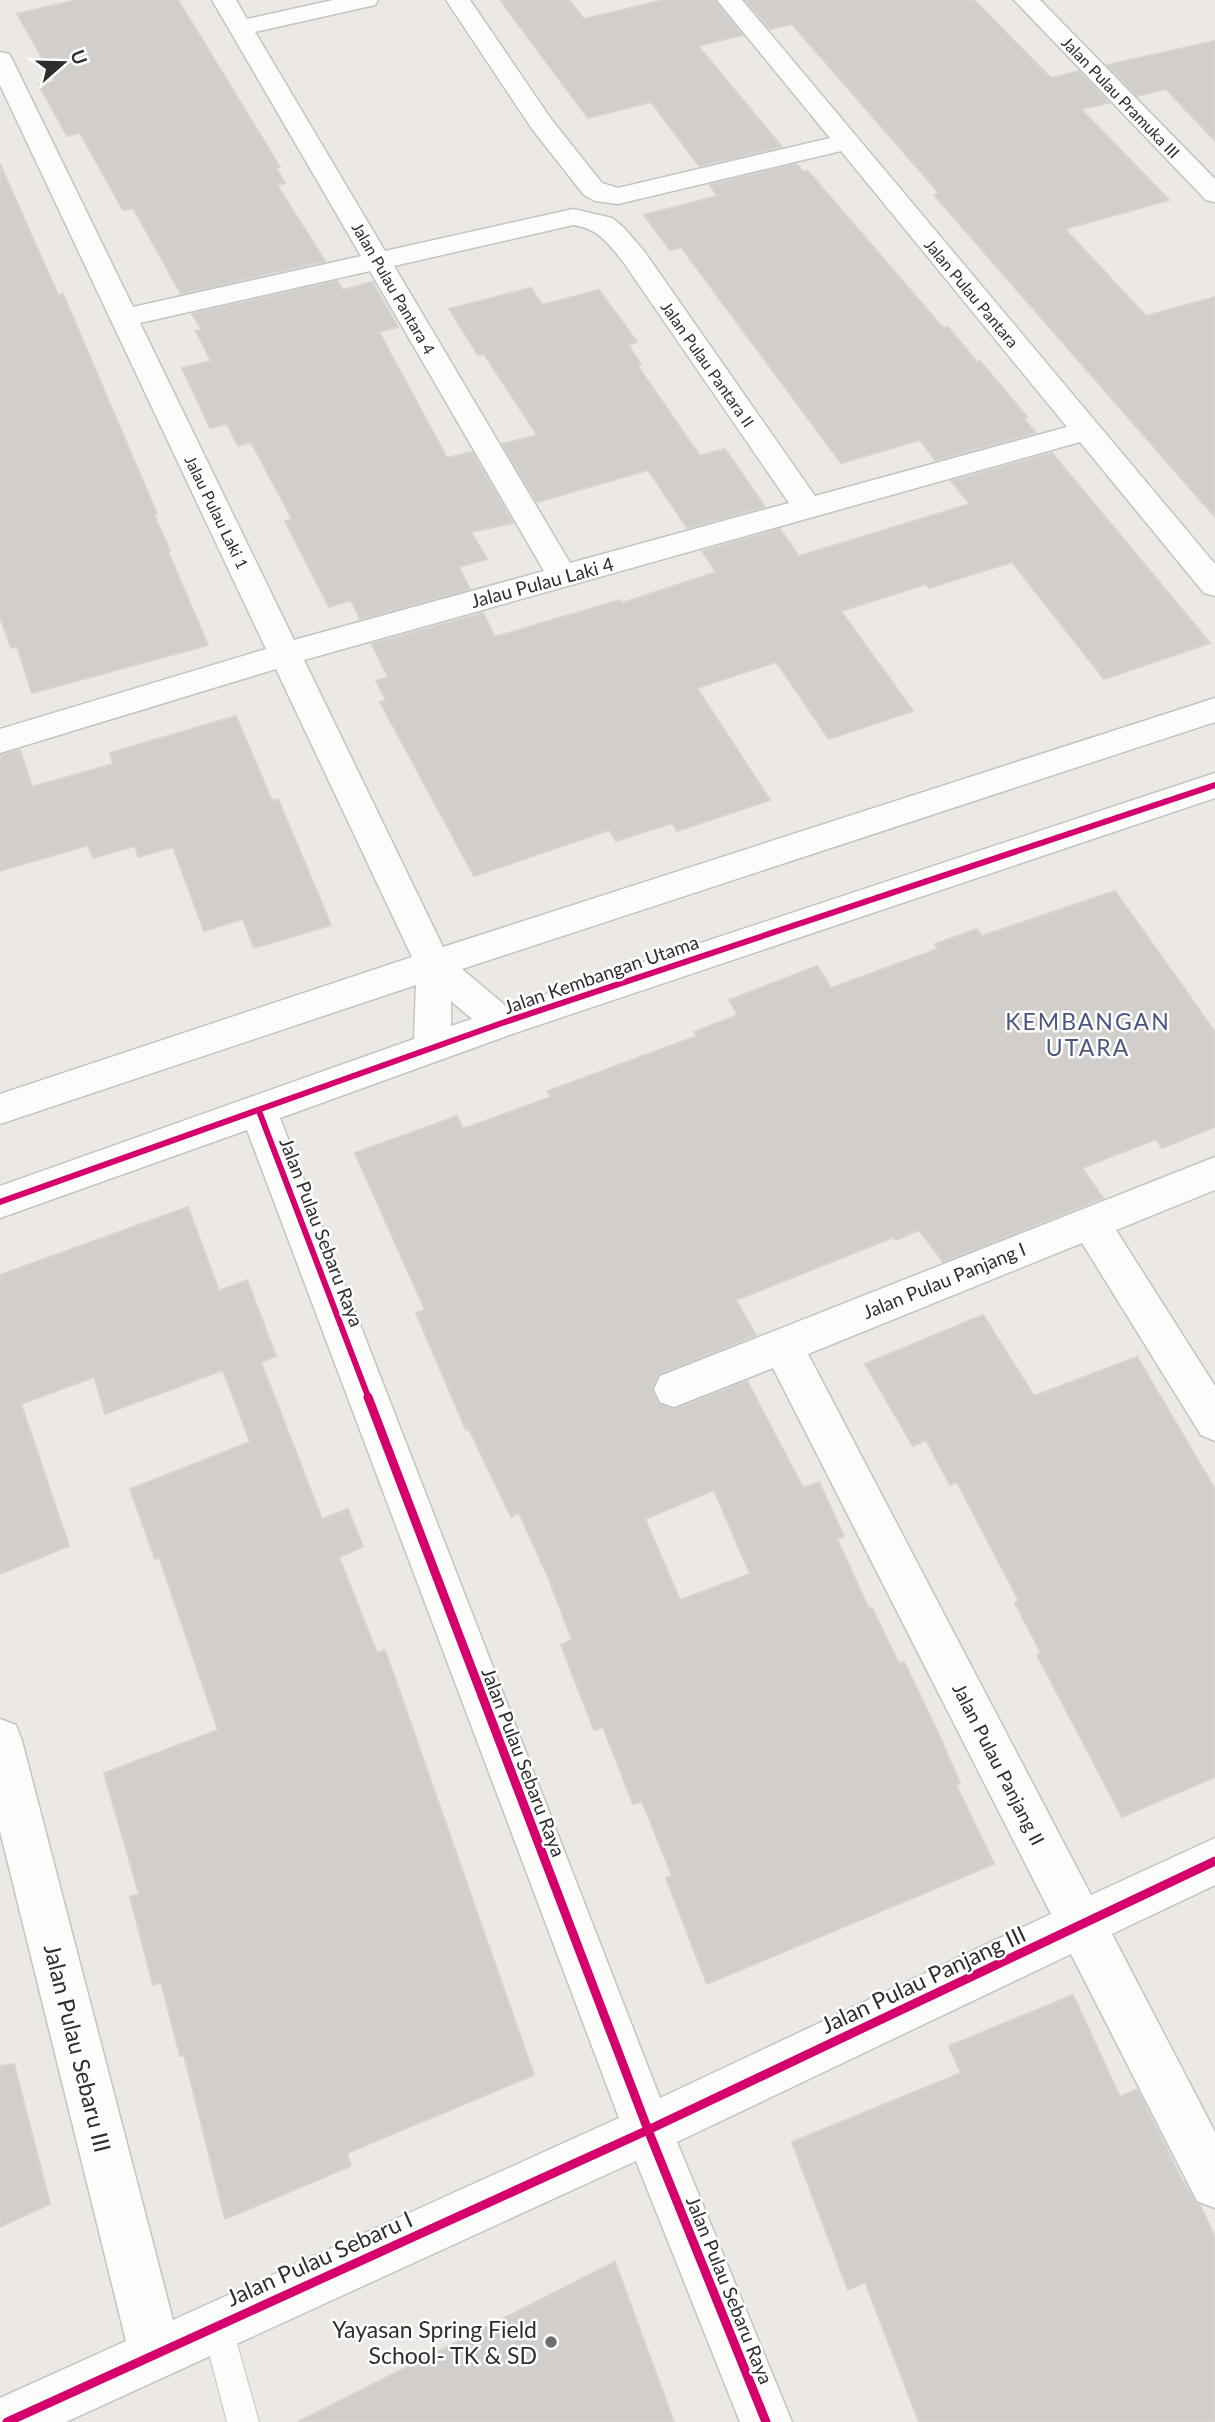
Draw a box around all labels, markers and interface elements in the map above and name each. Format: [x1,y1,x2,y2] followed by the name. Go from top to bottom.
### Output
[28,28,98,98] north arrow
[1058,32,1184,162] street label: Jalan Pulau Pramuka III
[66,46,93,68] text: U
[348,219,440,357] street label: Jalan Pulau Pantara 4
[921,235,1023,351] street label: Jalan Pulau Pantara
[658,298,758,430] street label: Jalan Pulau Pantara II
[181,452,253,572] street label: Jalau Pulau Laki 1
[468,552,616,612] street label: Jalau Pulau Laki 4
[501,930,701,1018] street label: Jalan Kembangan Utama
[1005,1007,1171,1061] district label: KEMBANGAN UTARA
[275,1134,369,1330] street label: Jalan Pulau Sebaru Raya
[859,1237,1029,1323] street label: Jalan Pulau Panjang I
[477,1664,571,1860] street label: Jalan Pulau Sebaru Raya
[948,1679,1050,1849] street label: Jalan Pulau Panjang II
[816,1919,1030,2039] street label: Jalan Pulau Panjang III
[39,1941,117,2155] street label: Jalan Pulau Sebaru III
[682,2193,778,2387] street label: Jalan Pulau Sebaru Raya
[222,2204,416,2312] street label: Jalan Pulau Sebaru I
[332,2315,537,2369] place label: Yayasan Spring Field School- TK & SD
[543,2334,559,2350] marker: Yayasan Spring Field School- TK & SD

